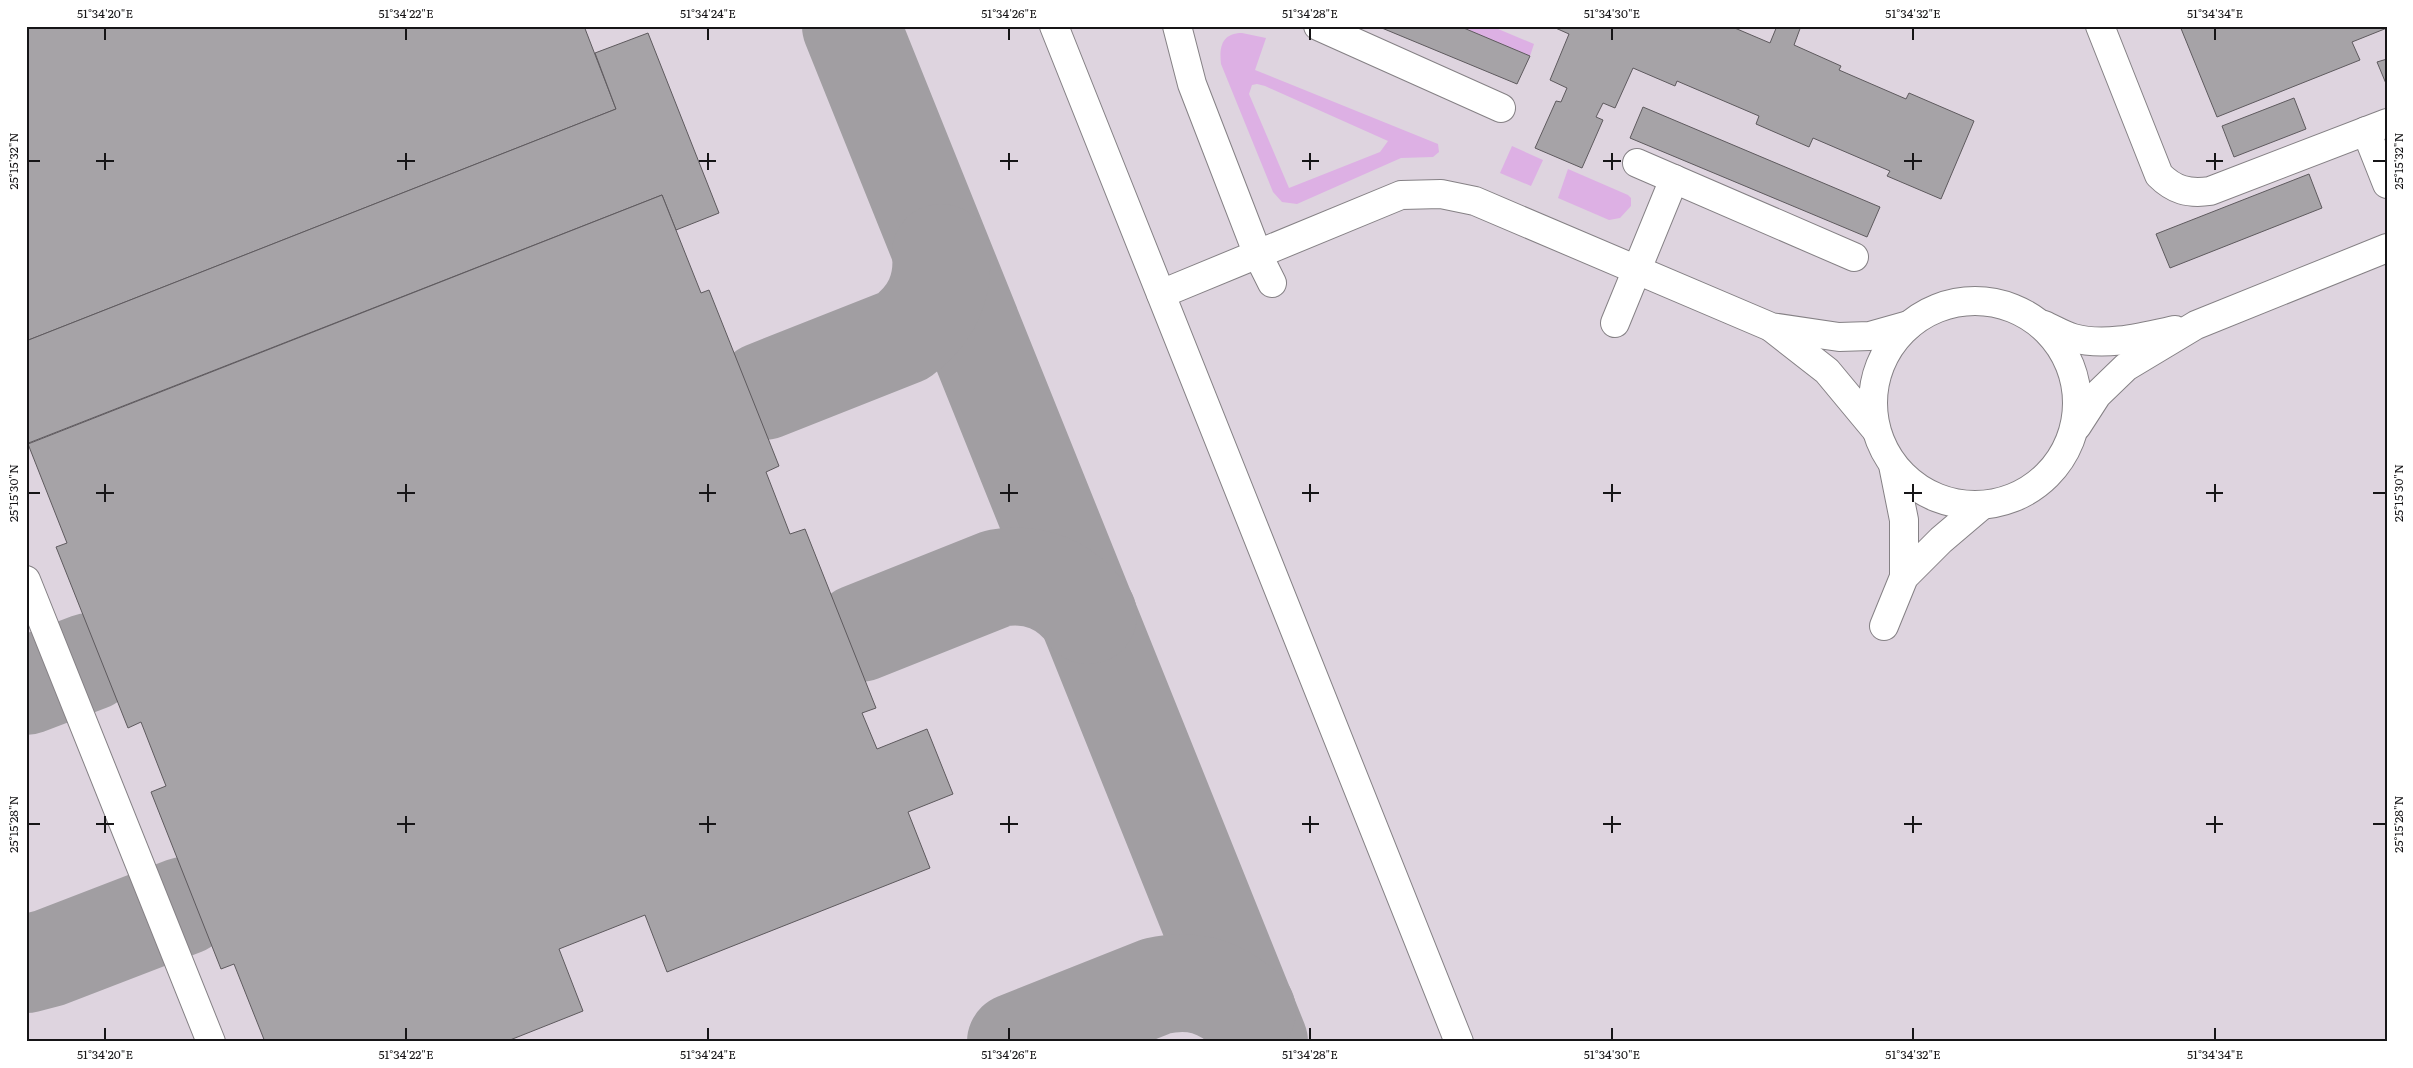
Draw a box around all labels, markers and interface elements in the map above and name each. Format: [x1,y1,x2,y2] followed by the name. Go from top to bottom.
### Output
[77,4,133,22] text: 51°34'20"E
[378,4,434,22] text: 51°34'22"E
[680,4,736,22] text: 51°34'24"E
[981,4,1037,22] text: 51°34'26"E
[1282,4,1338,22] text: 51°34'28"E
[1584,4,1641,22] text: 51°34'30"E
[1885,4,1941,22] text: 51°34'32"E
[2187,4,2243,22] text: 51°34'34"E
[4,133,22,189] text: 25°15'32"N
[2389,133,2407,189] text: 25°15'32"N
[4,464,22,522] text: 25°15'30"N
[2389,464,2407,522] text: 25°15'30"N
[4,795,22,853] text: 25°15'28"N
[2389,795,2407,853] text: 25°15'28"N
[77,1045,133,1063] text: 51°34'20"E
[378,1045,434,1063] text: 51°34'22"E
[680,1045,736,1063] text: 51°34'24"E
[981,1045,1037,1063] text: 51°34'26"E
[1282,1045,1338,1063] text: 51°34'28"E
[1584,1045,1641,1063] text: 51°34'30"E
[1885,1045,1941,1063] text: 51°34'32"E
[2187,1045,2243,1063] text: 51°34'34"E

